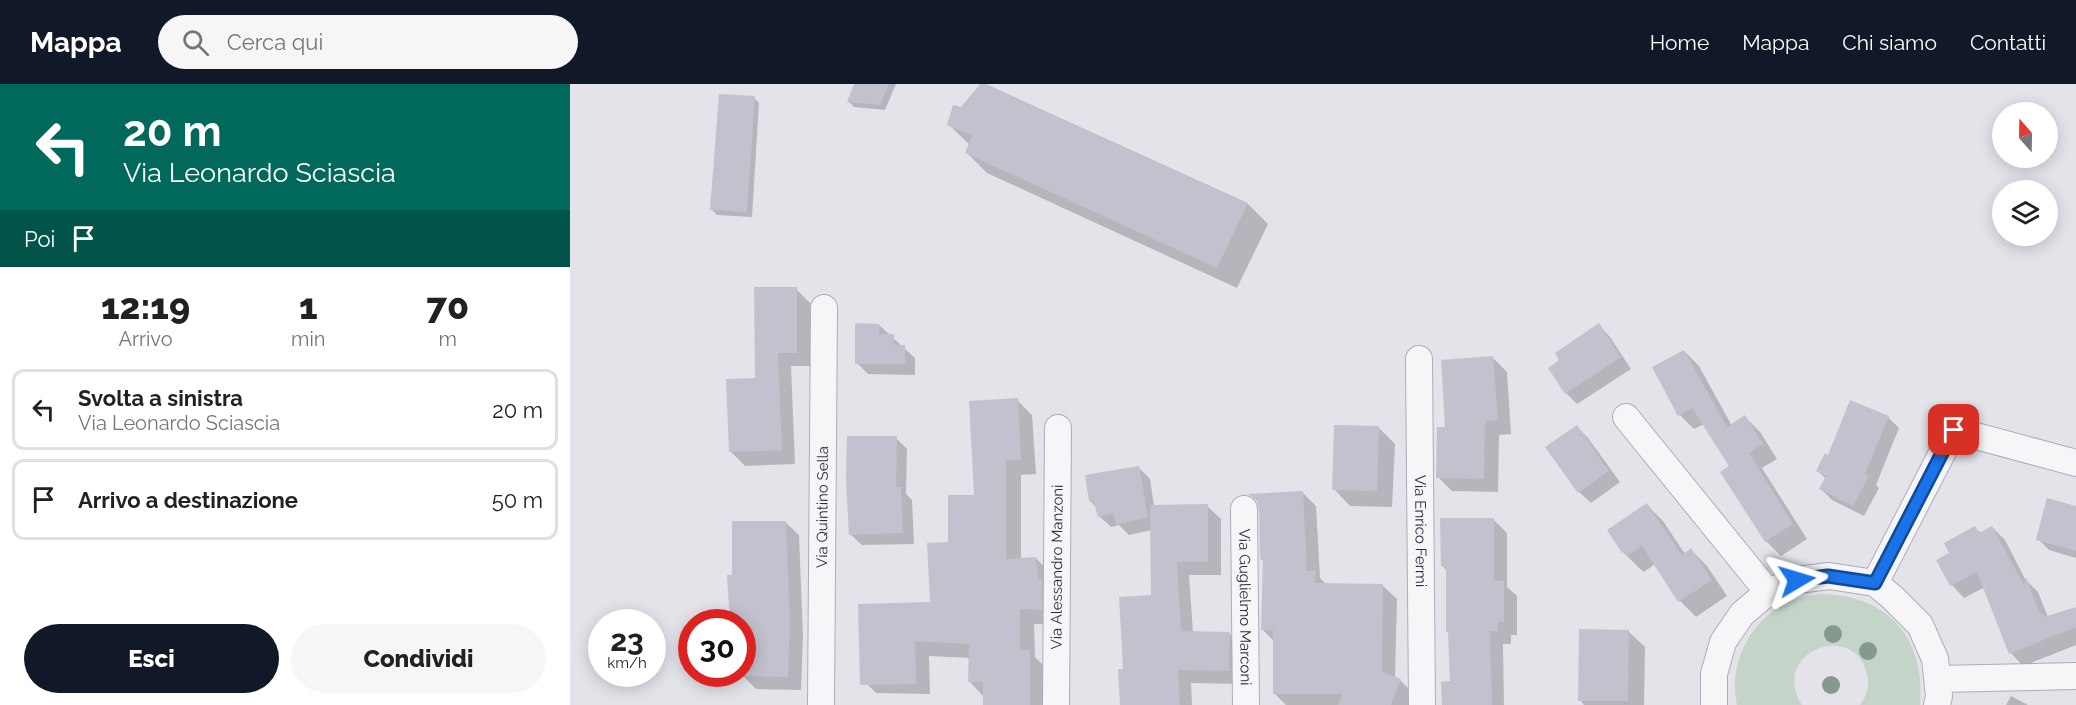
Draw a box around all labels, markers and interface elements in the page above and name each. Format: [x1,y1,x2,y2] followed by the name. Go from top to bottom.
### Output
[158,15,578,69] search box
[30,26,122,59] text: Mappa
[179,26,212,59] icon: search
[227,29,323,55] text: Cerca qui
[1650,30,1709,55] text: Home
[1742,30,1809,55] text: Mappa
[1842,30,1937,55] text: Chi siamo
[1970,30,2046,55] text: Contatti
[1992,102,2058,168] north arrow
[1992,102,2058,246] map controls
[123,107,222,156] text: 20 m
[24,108,102,186] icon: left
[123,157,396,188] text: Via Leonardo Sciascia
[1992,180,2058,246] button: layers
[67,222,100,255] icon: arrive
[24,226,55,252] text: Poi
[101,285,190,327] text: 12:19
[299,285,318,327] text: 1
[426,285,469,327] text: 70
[118,327,173,351] text: Arrivo
[291,327,325,351] text: min
[439,327,457,351] text: m
[78,385,243,411] text: Svolta a sinistra
[27,393,60,426] icon: left
[492,397,543,423] text: 20 m
[1928,404,1979,455] pin
[78,411,280,435] text: Via Leonardo Sciascia
[1937,413,1970,446] icon: arrive
[813,446,832,568] street label: Via Quintino Sella
[1411,475,1430,587] street label: Via Enrico Fermi
[27,483,60,516] icon: arrive
[1047,485,1067,650] street label: Via Alessandro Manzoni
[78,487,298,513] text: Arrivo a destinazione
[492,487,543,513] text: 50 m
[1235,529,1255,685] street label: Via Guglielmo Marconi
[1765,548,1829,612] position arrow
[678,609,756,687] speed limit sign: 30
[610,623,644,658] text: 23
[24,624,279,693] button: Esci
[291,624,546,693] button: Condividi
[607,654,647,672] text: km/h

